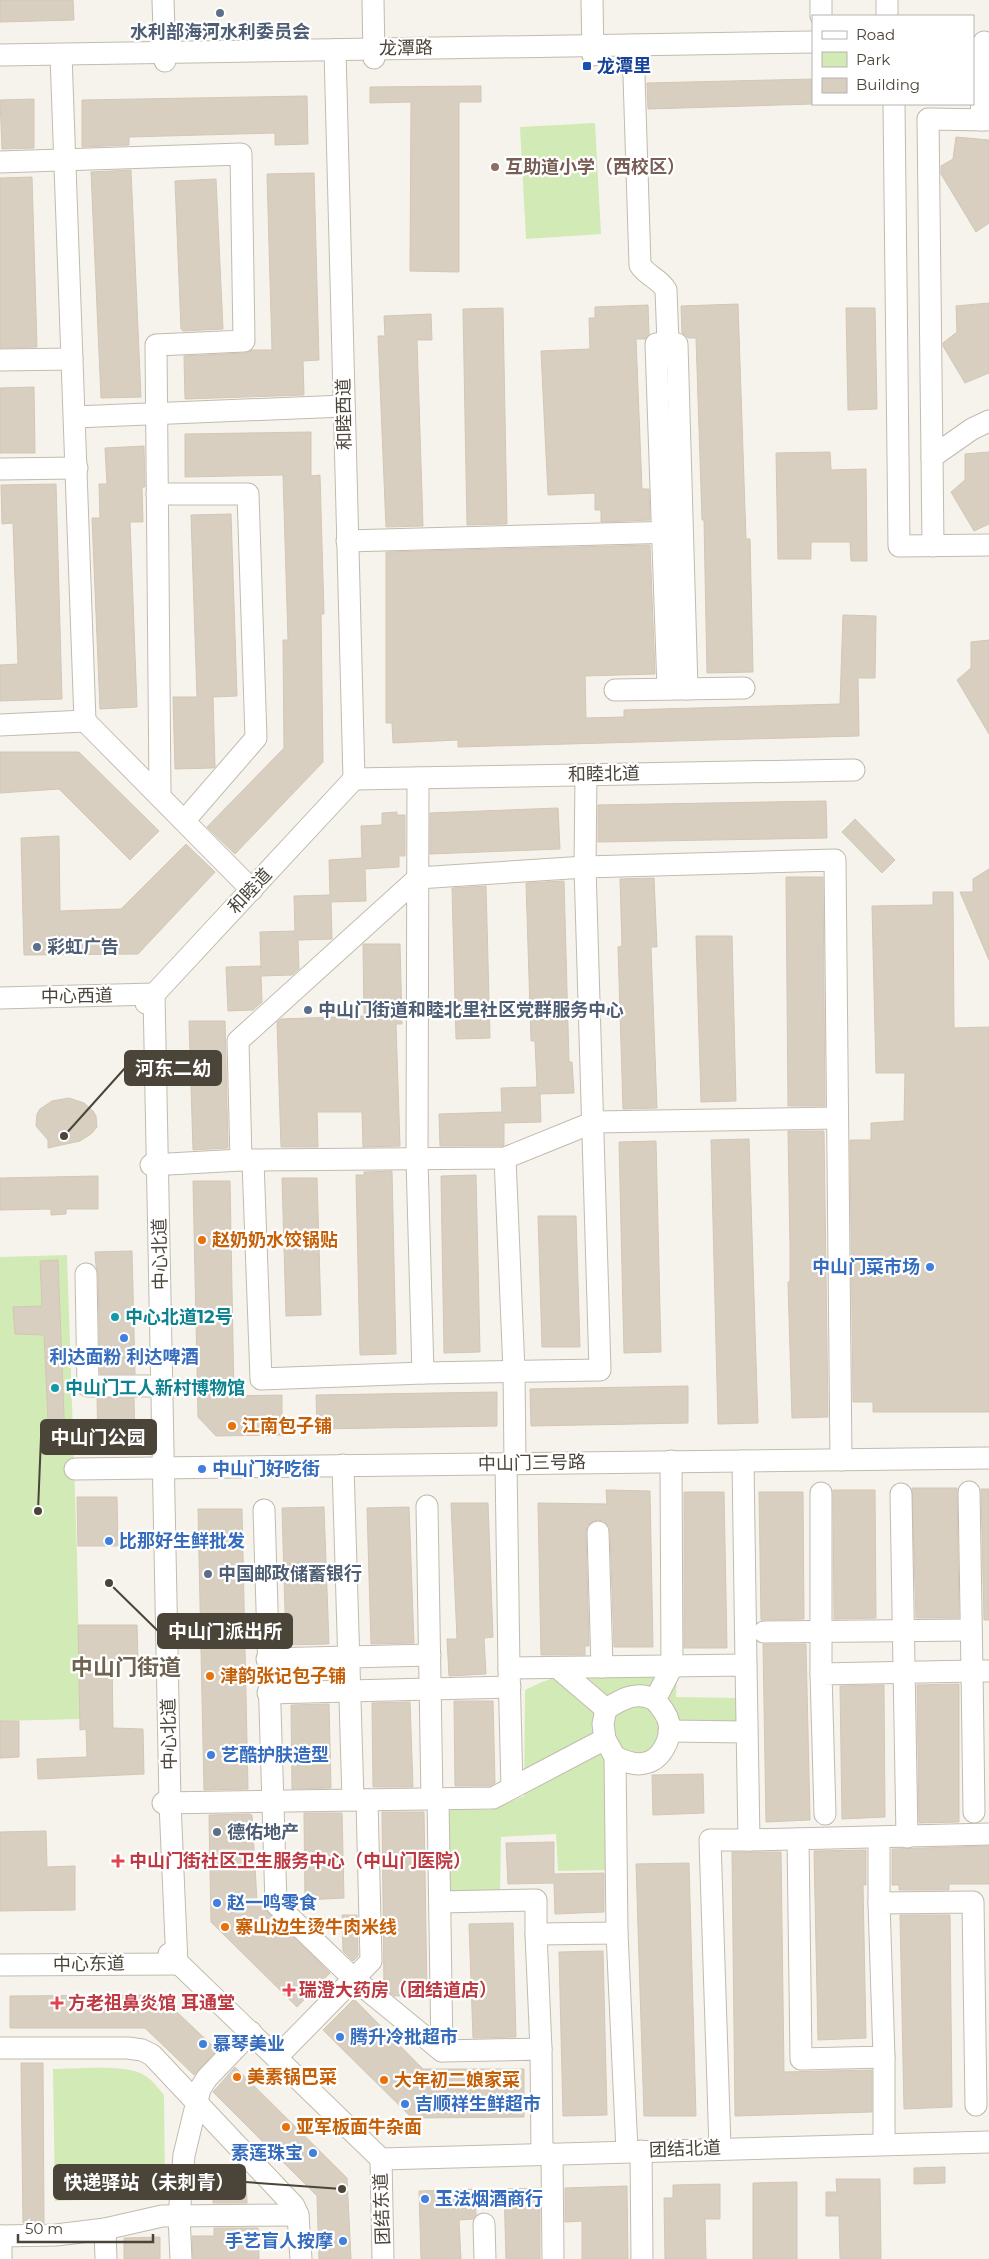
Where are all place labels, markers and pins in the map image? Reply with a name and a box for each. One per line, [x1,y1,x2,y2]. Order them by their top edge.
marker: 水利部海河水利委员会 [214,7,226,19]
place label: 水利部海河水利委员会 [130,21,310,43]
place label: 龙潭里 [597,55,651,77]
marker: 龙潭里 [581,60,593,72]
place label: 互助道小学（西校区） [505,156,685,178]
marker: 互助道小学（西校区） [489,161,501,173]
place label: 彩虹广告 [47,936,119,958]
marker: 彩虹广告 [31,941,43,953]
place label: 中山门街道和睦北里社区党群服务中心 [318,999,624,1021]
marker: 中山门街道和睦北里社区党群服务中心 [302,1004,314,1016]
callout: 河东二幼 [125,1051,221,1085]
place label: 赵奶奶水饺锅贴 [212,1229,338,1251]
marker: 赵奶奶水饺锅贴 [196,1234,208,1246]
place label: 中山门菜市场 [812,1256,920,1278]
marker: 中山门菜市场 [924,1261,936,1273]
place label: 中心北道12号 [125,1306,233,1328]
marker: 中心北道12号 [109,1311,121,1323]
marker: 利达面粉 利达啤酒 [118,1332,130,1344]
place label: 利达面粉 利达啤酒 [49,1346,199,1368]
place label: 中山门工人新村博物馆 [65,1377,245,1399]
marker: 中山门工人新村博物馆 [49,1382,61,1394]
place label: 江南包子铺 [242,1415,332,1437]
callout: 中山门公园 [41,1420,156,1454]
marker: 江南包子铺 [226,1420,238,1432]
place label: 中山门好吃街 [212,1458,320,1480]
marker: 中山门好吃街 [196,1463,208,1475]
place label: 比那好生鲜批发 [119,1530,245,1552]
marker: 比那好生鲜批发 [103,1535,115,1547]
place label: 中国邮政储蓄银行 [218,1563,362,1585]
marker: 中国邮政储蓄银行 [202,1568,214,1580]
callout: 中山门派出所 [158,1614,292,1648]
place label: 津韵张记包子铺 [220,1665,346,1687]
marker: 津韵张记包子铺 [204,1670,216,1682]
place label: 艺酷护肤造型 [221,1744,329,1766]
marker: 艺酷护肤造型 [205,1749,217,1761]
place label: 德佑地产 [227,1821,299,1843]
marker: 德佑地产 [211,1826,223,1838]
place label: 中山门街社区卫生服务中心（中山门医院） [129,1850,471,1872]
marker: 中山门街社区卫生服务中心（中山门医院） [111,1854,125,1868]
place label: 赵一鸣零食 [227,1892,317,1914]
marker: 赵一鸣零食 [211,1897,223,1909]
place label: 寨山边生烫牛肉米线 [235,1916,397,1938]
marker: 寨山边生烫牛肉米线 [219,1921,231,1933]
place label: 瑞澄大药房（团结道店） [299,1979,497,2001]
marker: 瑞澄大药房（团结道店） [283,1984,295,1996]
place label: 方老祖鼻炎馆 耳通堂 [68,1992,235,2014]
marker: 方老祖鼻炎馆 耳通堂 [50,1996,64,2010]
place label: 腾升冷批超市 [350,2026,458,2048]
marker: 腾升冷批超市 [334,2031,346,2043]
place label: 慕琴美业 [213,2033,285,2055]
marker: 慕琴美业 [197,2038,209,2050]
place label: 美素锅巴菜 [247,2066,337,2088]
place label: 大年初二娘家菜 [394,2069,520,2091]
marker: 美素锅巴菜 [231,2071,243,2083]
marker: 大年初二娘家菜 [378,2074,390,2086]
place label: 吉顺祥生鲜超市 [415,2093,541,2115]
marker: 吉顺祥生鲜超市 [399,2098,411,2110]
place label: 亚军板面牛杂面 [296,2116,422,2138]
marker: 亚军板面牛杂面 [280,2121,292,2133]
place label: 素莲珠宝 [231,2142,303,2164]
marker: 素莲珠宝 [307,2147,319,2159]
callout: 快递驿站（未刺青） [54,2165,245,2199]
place label: 玉法烟酒商行 [435,2188,543,2210]
marker: 玉法烟酒商行 [419,2193,431,2205]
place label: 手艺盲人按摩 [225,2230,333,2252]
marker: 手艺盲人按摩 [337,2235,349,2247]

